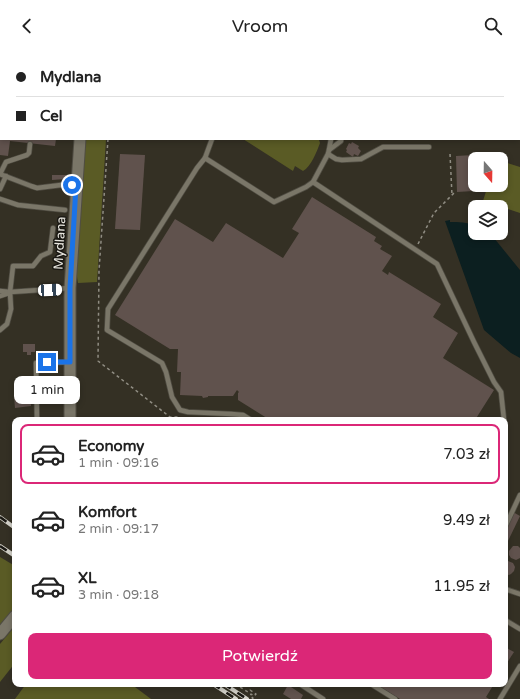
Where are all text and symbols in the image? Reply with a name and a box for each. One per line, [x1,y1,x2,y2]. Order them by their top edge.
icon: back [16,15,38,37]
text: Vroom [232,15,288,37]
icon: search [482,15,504,37]
text: Mydlana [40,68,102,86]
text: Cel [40,107,62,125]
north arrow [468,152,508,192]
map controls [468,152,508,240]
route start [63,176,81,194]
button: layers [468,200,508,240]
street label: Mydlana [51,216,69,270]
car [38,283,62,297]
route end [38,353,56,371]
callout: 1 min [14,376,80,404]
text: 1 min [30,382,64,398]
icon: car [30,436,66,472]
text: Economy [78,437,144,455]
text: 7.03 zł [443,445,490,463]
text: 1 min · 09:16 [78,455,159,471]
icon: car [30,502,66,538]
text: Komfort [78,503,137,521]
text: 9.49 zł [443,511,490,529]
text: 2 min · 09:17 [78,521,159,537]
icon: car [30,568,66,604]
text: XL [78,569,97,587]
text: 11.95 zł [433,577,490,595]
text: 3 min · 09:18 [78,587,159,603]
button: Potwierdź [28,633,492,679]

